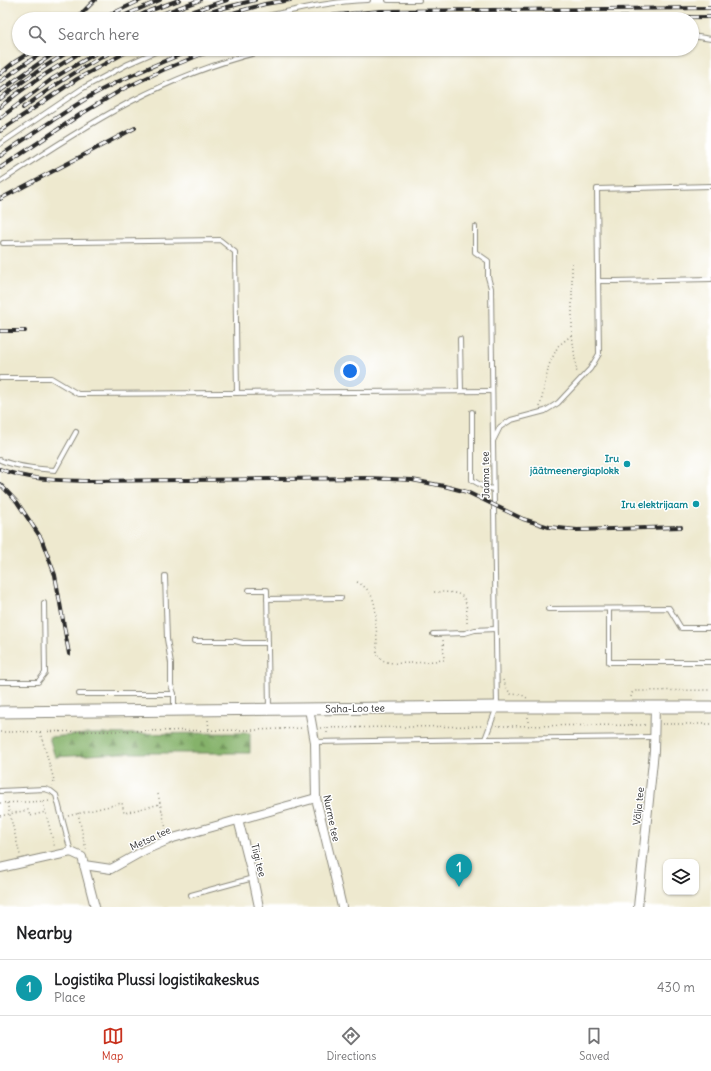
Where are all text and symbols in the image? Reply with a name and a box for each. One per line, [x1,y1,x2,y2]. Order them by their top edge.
search box [12,12,699,56]
icon: search [26,23,48,45]
text: Search here [58,25,139,44]
your location [340,361,360,381]
street label: Jaama tee [479,451,492,499]
place label: Iru jäätmeenergiaplokk [529,452,619,477]
marker: Iru jäätmeenergiaplokk [622,459,632,469]
place label: Iru elektrijaam [621,498,688,511]
marker: Iru elektrijaam [691,499,701,509]
street label: Saha-Loo tee [325,701,385,716]
street label: Välja tee [630,786,647,826]
street label: Nurme tee [320,794,343,843]
street label: Metsa tee [128,823,173,854]
street label: Tiigi tee [248,842,269,878]
pin: 1 [446,854,472,887]
map controls [663,859,699,895]
button: layers [663,859,699,895]
text: Nearby [16,922,72,944]
text: Logistika Plussi logistikakeskus [54,970,259,989]
text: 1 [26,979,32,996]
text: 430 m [657,979,695,996]
text: Place [54,989,85,1006]
tab: Map [102,1025,124,1063]
tab: Directions [327,1025,376,1063]
tab: Saved [579,1025,609,1063]

